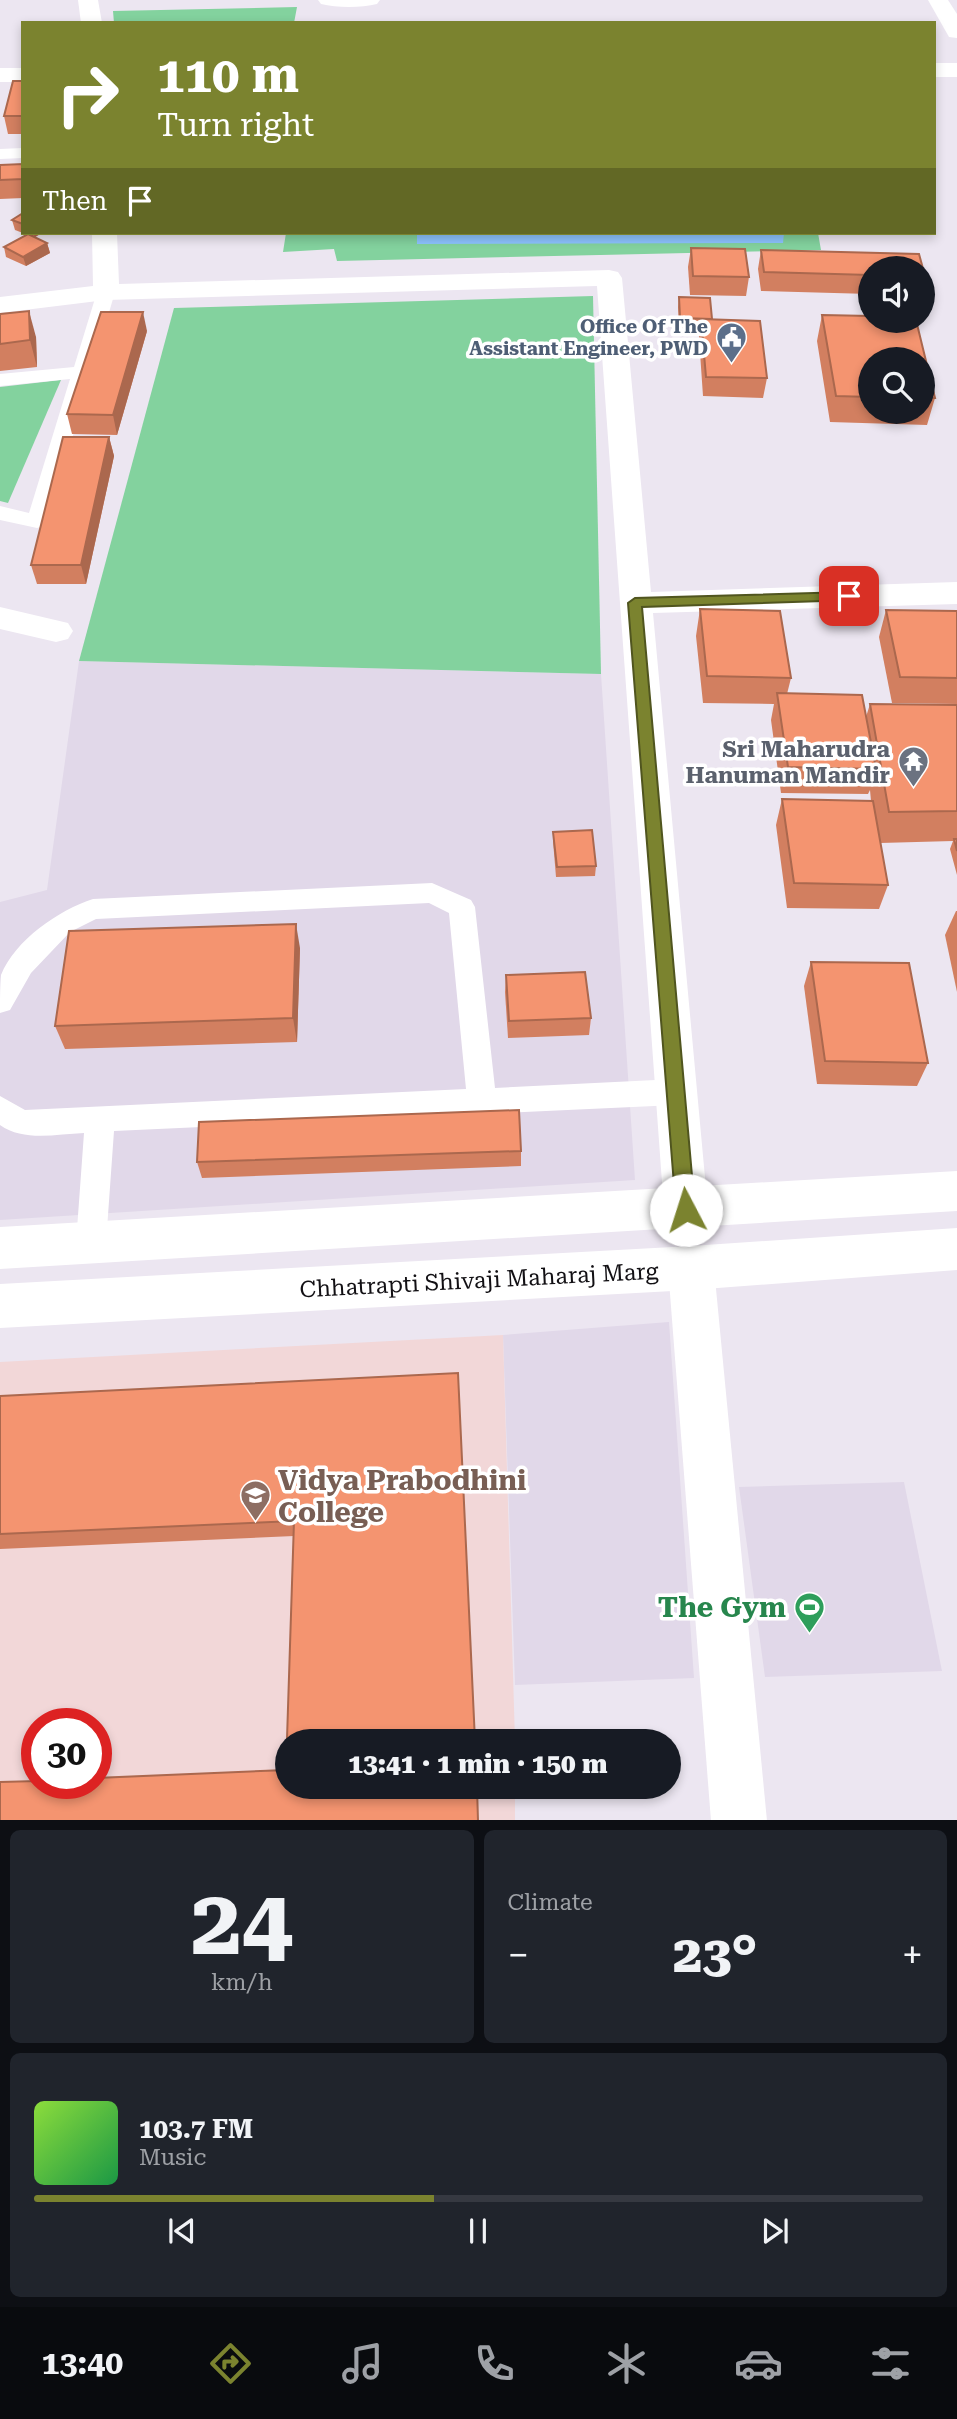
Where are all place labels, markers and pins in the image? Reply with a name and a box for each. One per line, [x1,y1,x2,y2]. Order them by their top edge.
place label: Office Of The Assistant Engineer, PWD [469,315,708,360]
public building icon: Office Of The Assistant Engineer, PWD [714,320,748,364]
pin [819,566,879,626]
place label: Sri Maharudra Hanuman Mandir [685,736,890,789]
temple icon: Sri Maharudra Hanuman Mandir [896,745,930,789]
place label: Vidya Prabodhini College [278,1464,526,1529]
school or university icon: Vidya Prabodhini College [238,1479,272,1523]
sports icon: The Gym [792,1590,826,1634]
place label: The Gym [658,1591,786,1624]

